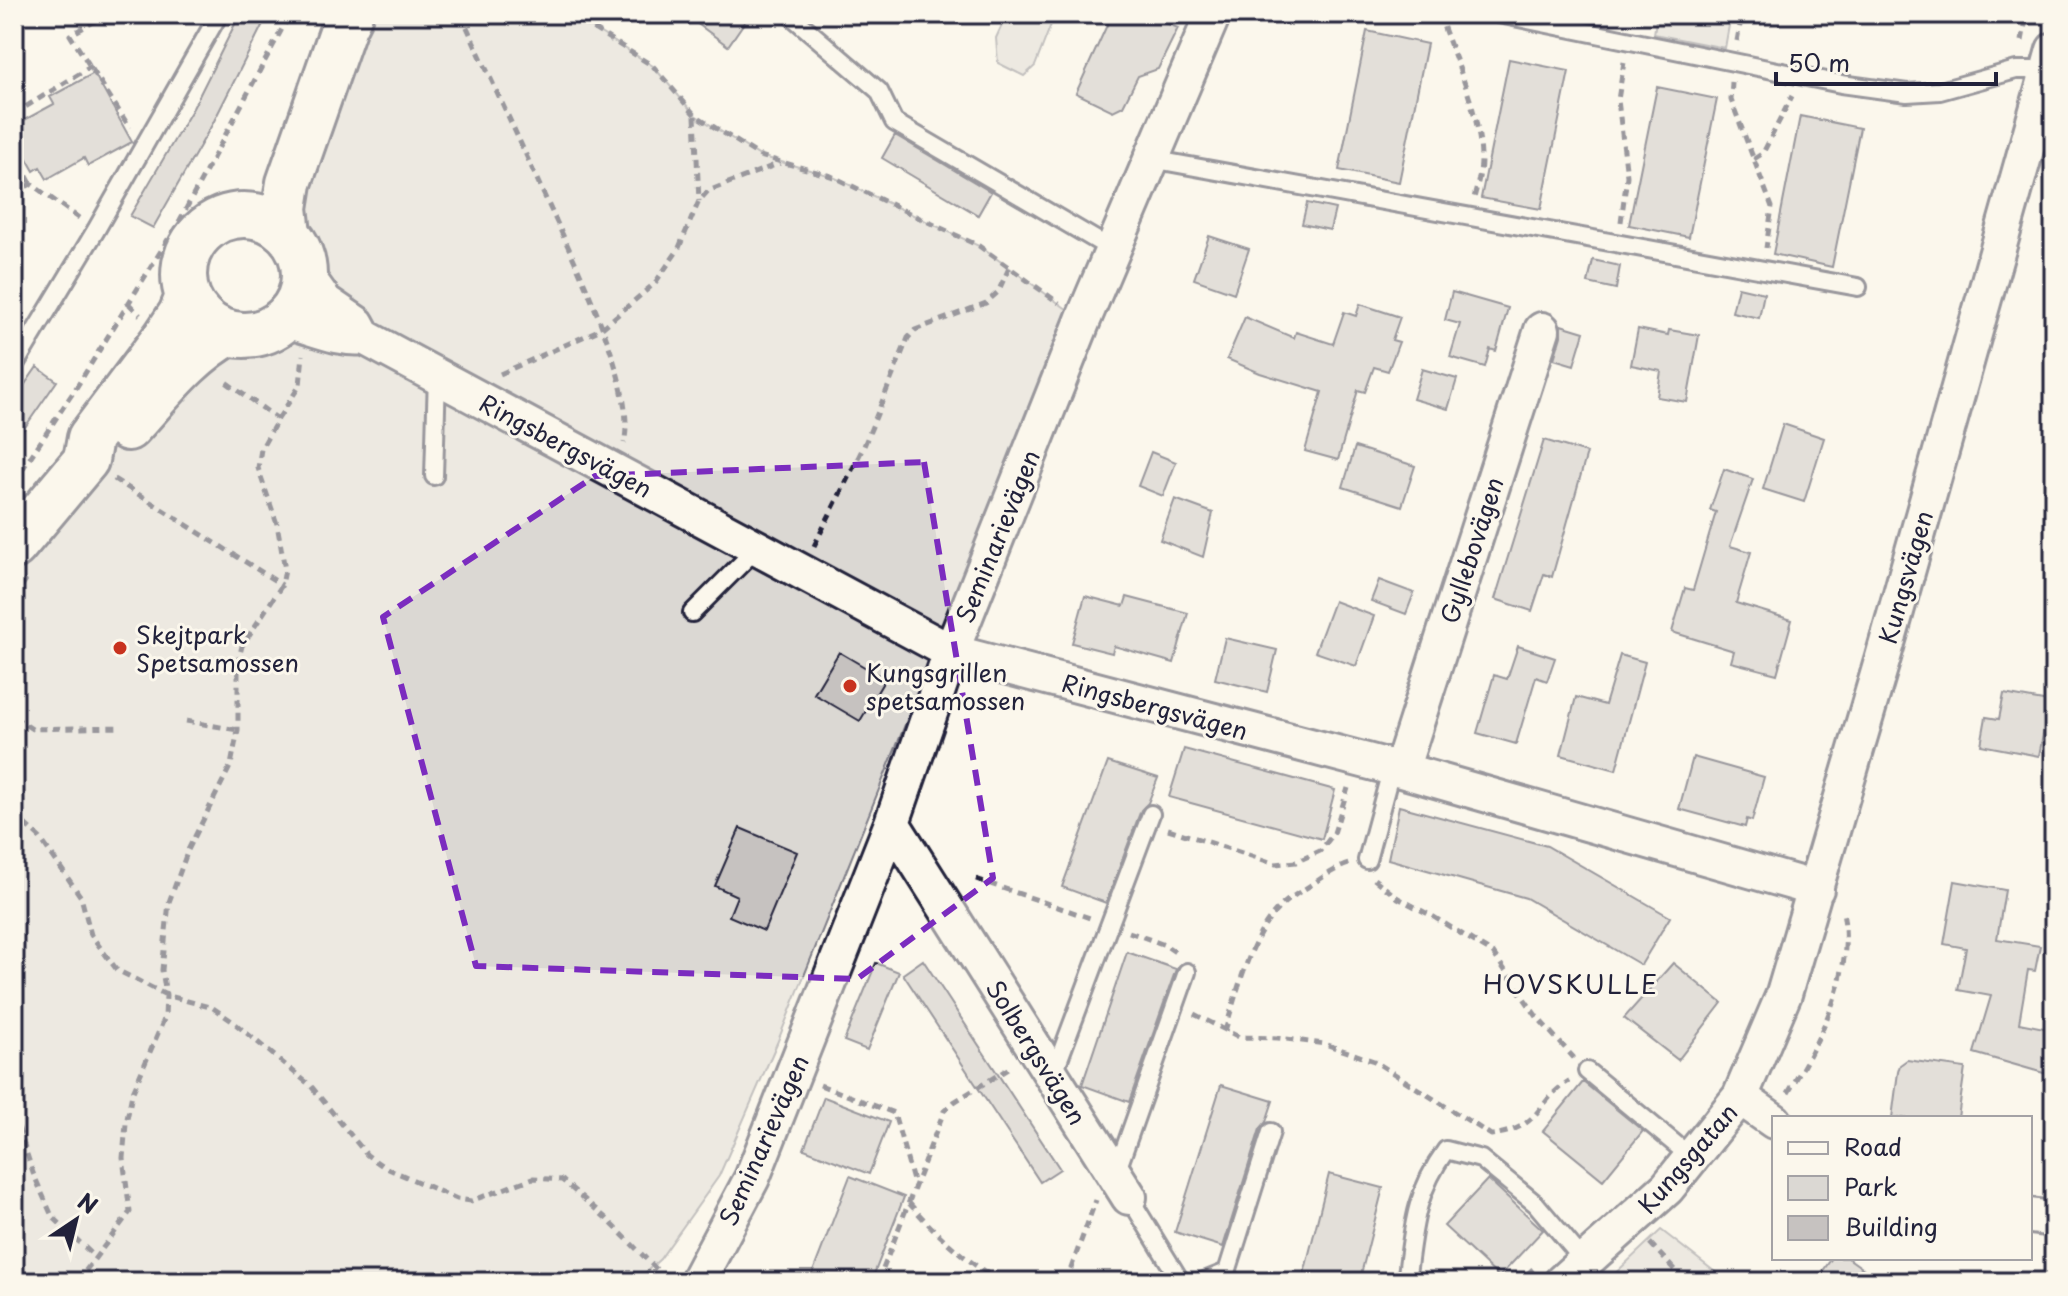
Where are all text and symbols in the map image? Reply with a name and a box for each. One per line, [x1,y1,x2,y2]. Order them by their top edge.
scale bar [1776,36,1996,86]
text: 50 m [1788,44,1850,80]
street label: Ringsbergsvägen [473,384,659,506]
street label: Seminarievägen [946,444,1048,628]
street label: Gyllebovägen [1430,472,1512,628]
street label: Kungsvägen [1869,506,1941,648]
place label: Skejtpark Spetsamossen [136,616,299,680]
marker: Skejtpark Spetsamossen [111,639,129,657]
place label: Kungsgrillen spetsamossen [866,654,1025,718]
street label: Ringsbergsvägen [1058,664,1252,748]
marker: Kungsgrillen spetsamossen [841,677,859,695]
district label: HOVSKULLE [1483,964,1659,1003]
street label: Solbergsvägen [978,972,1096,1132]
street label: Seminarievägen [709,1049,817,1231]
street label: Kungsgatan [1629,1095,1745,1221]
legend [1772,1116,2032,1260]
text: Road [1844,1128,1902,1164]
text: Park [1844,1168,1898,1204]
north arrow [36,1180,116,1260]
text: N [72,1184,105,1221]
text: Building [1844,1208,1938,1244]

